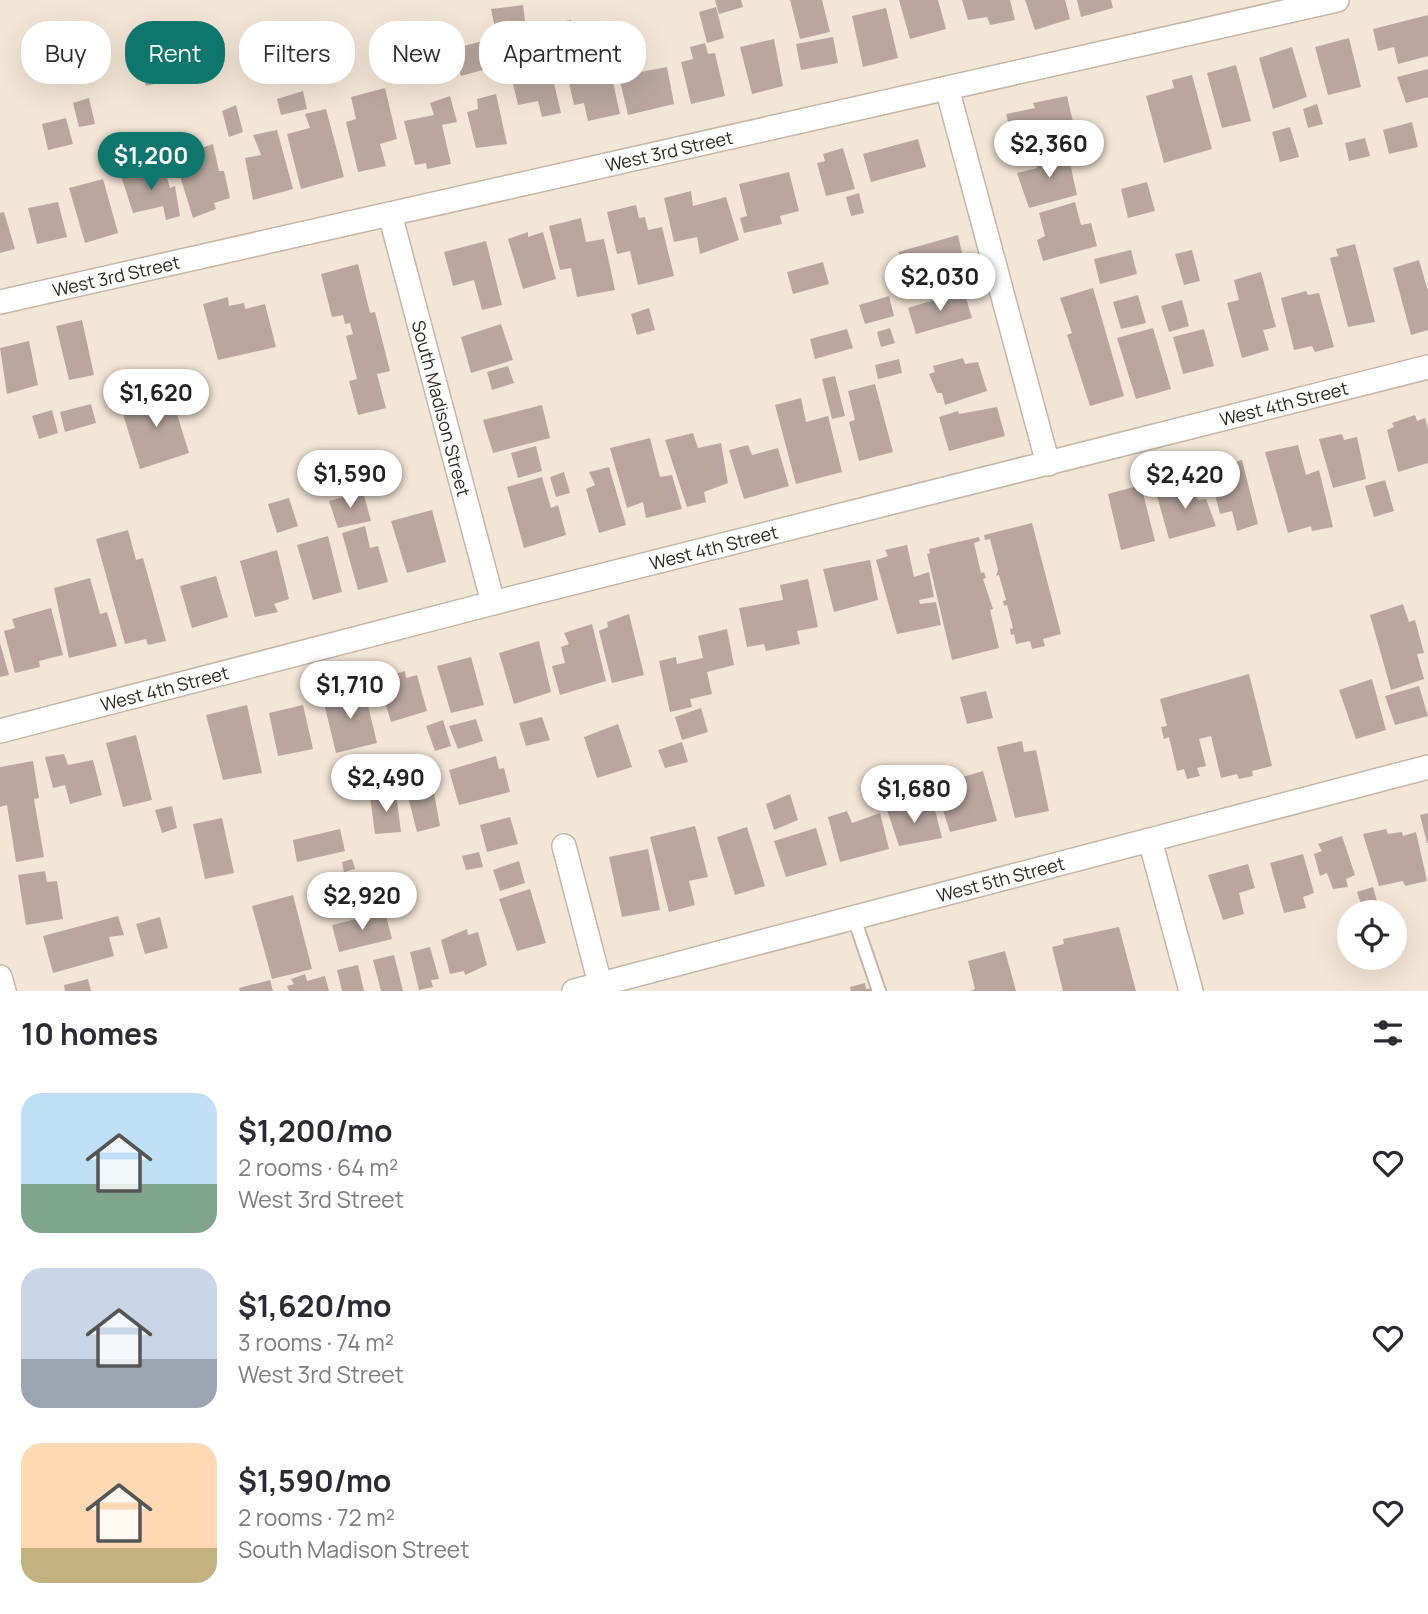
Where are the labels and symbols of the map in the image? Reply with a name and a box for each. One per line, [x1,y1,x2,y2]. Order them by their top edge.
pin: $2,360 [992,120,1106,180]
street label: West 3rd Street [603,125,735,177]
pin: $1,200 [94,132,208,192]
street label: West 3rd Street [50,250,182,302]
pin: $2,030 [883,254,997,313]
street label: South Madison Street [407,318,476,499]
pin: $1,620 [99,370,213,429]
street label: West 4th Street [1217,376,1351,431]
pin: $1,590 [293,450,407,510]
pin: $2,420 [1128,452,1242,511]
street label: West 4th Street [647,520,780,575]
street label: West 4th Street [98,660,231,716]
pin: $1,710 [293,662,407,721]
pin: $2,490 [329,754,443,814]
pin: $1,680 [857,766,971,825]
street label: West 5th Street [934,851,1067,907]
pin: $2,920 [305,872,419,932]

